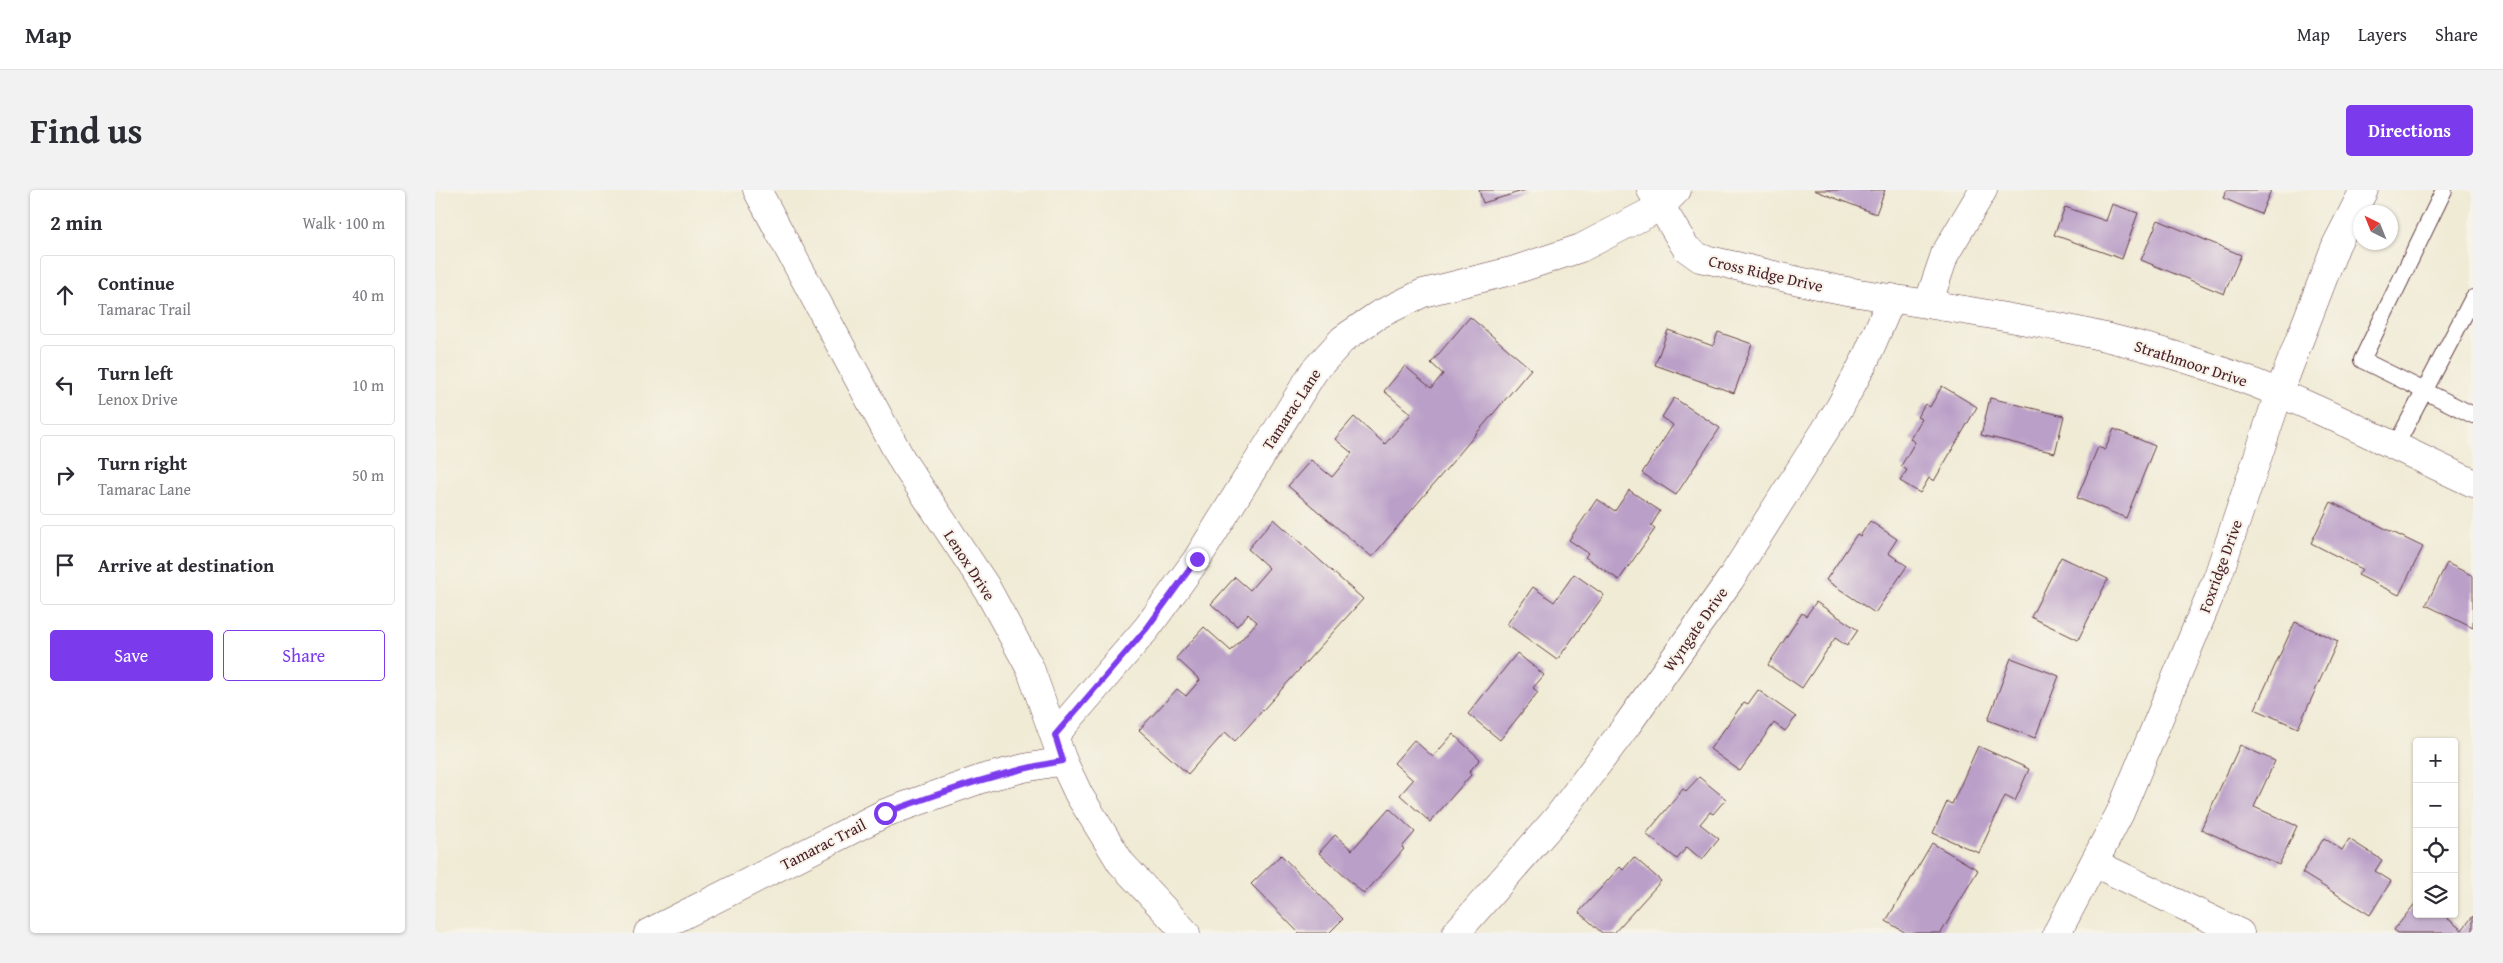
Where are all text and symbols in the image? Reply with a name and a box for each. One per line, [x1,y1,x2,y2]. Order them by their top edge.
text: Map [25,17,72,52]
text: Map [2297,21,2330,48]
text: Layers [2358,21,2407,48]
text: Share [2435,21,2478,48]
text: Find us [30,105,143,156]
button: Directions [2346,105,2473,156]
north arrow [2353,205,2398,250]
text: 2 min [50,207,102,238]
text: Walk · 100 m [302,211,385,235]
street label: Cross Ridge Drive [1707,248,1825,298]
text: Continue [98,269,175,297]
icon: ahead [51,281,79,309]
text: 40 m [352,283,384,307]
text: Tamarac Trail [98,297,191,321]
street label: Strathmoor Drive [2131,333,2251,393]
text: Turn left [98,359,173,387]
street label: Tamarac Lane [1256,363,1326,455]
icon: left [51,371,79,399]
text: 10 m [352,373,384,397]
text: Lenox Drive [98,387,178,411]
text: Turn right [98,449,187,477]
icon: right [51,461,79,489]
text: 50 m [352,463,384,487]
text: Tamarac Lane [98,477,191,501]
street label: Foxridge Drive [2192,516,2248,616]
street label: Lenox Drive [938,525,1002,605]
route end [1186,548,1209,571]
icon: arrive [51,551,79,579]
text: Arrive at destination [98,551,274,579]
street label: Wyngate Drive [1657,582,1733,676]
button: Save [50,630,213,681]
button: Share [223,630,385,681]
map controls [2413,738,2458,918]
button: + [2413,738,2458,783]
button: − [2413,783,2458,828]
route start [874,802,897,825]
street label: Tamarac Trail [776,812,870,876]
button: locate [2413,828,2458,873]
button: layers [2413,873,2458,918]

